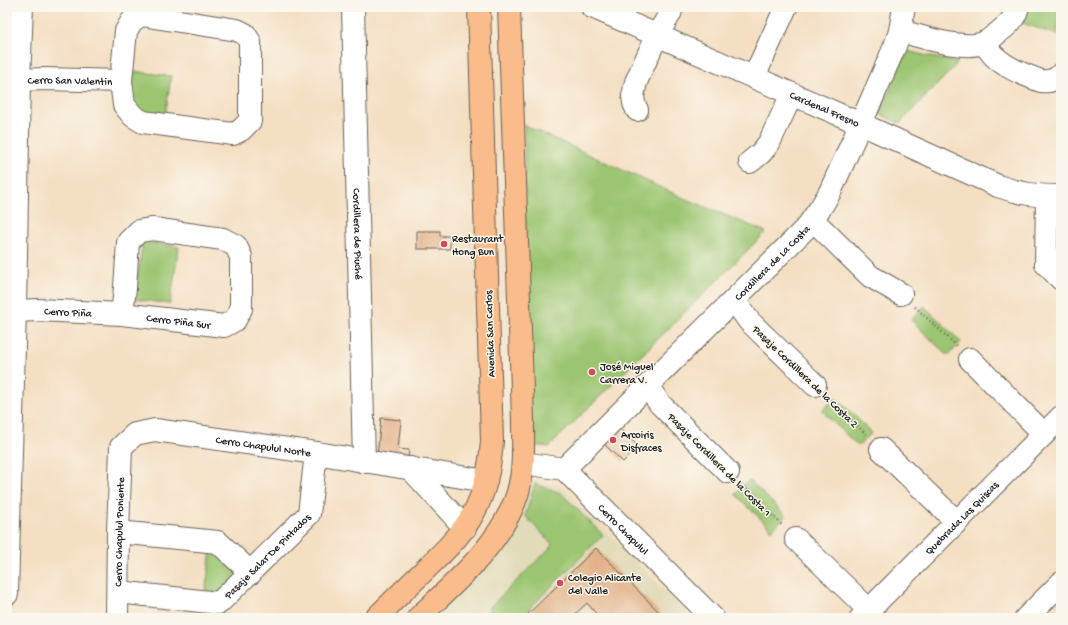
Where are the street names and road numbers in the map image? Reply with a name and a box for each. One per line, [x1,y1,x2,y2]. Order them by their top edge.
street label: Cerro San Valentin [28,75,113,89]
street label: Cardenal Fresno [787,90,861,131]
street label: Cordillera de Piuché [349,188,364,280]
street label: Cordillera de La Costa [733,223,814,304]
street label: Avenida San Carlos [483,289,499,378]
street label: Cerro Piña [44,306,93,321]
street label: Cerro Piña Sur [146,313,212,332]
street label: Pasaje Cordillera de la Costa 2 [749,323,860,431]
street label: Pasaje Cordillera de la Costa 1 [664,411,773,519]
street label: Cerro Chapulul Norte [215,435,312,460]
street label: Cerro Chapulul Poniente [113,477,128,587]
street label: Quebrada Las Quiscas [923,479,1002,558]
street label: Cerro Chapulul [595,502,651,558]
street label: Pasaje Salar De Pintados [222,511,315,603]

